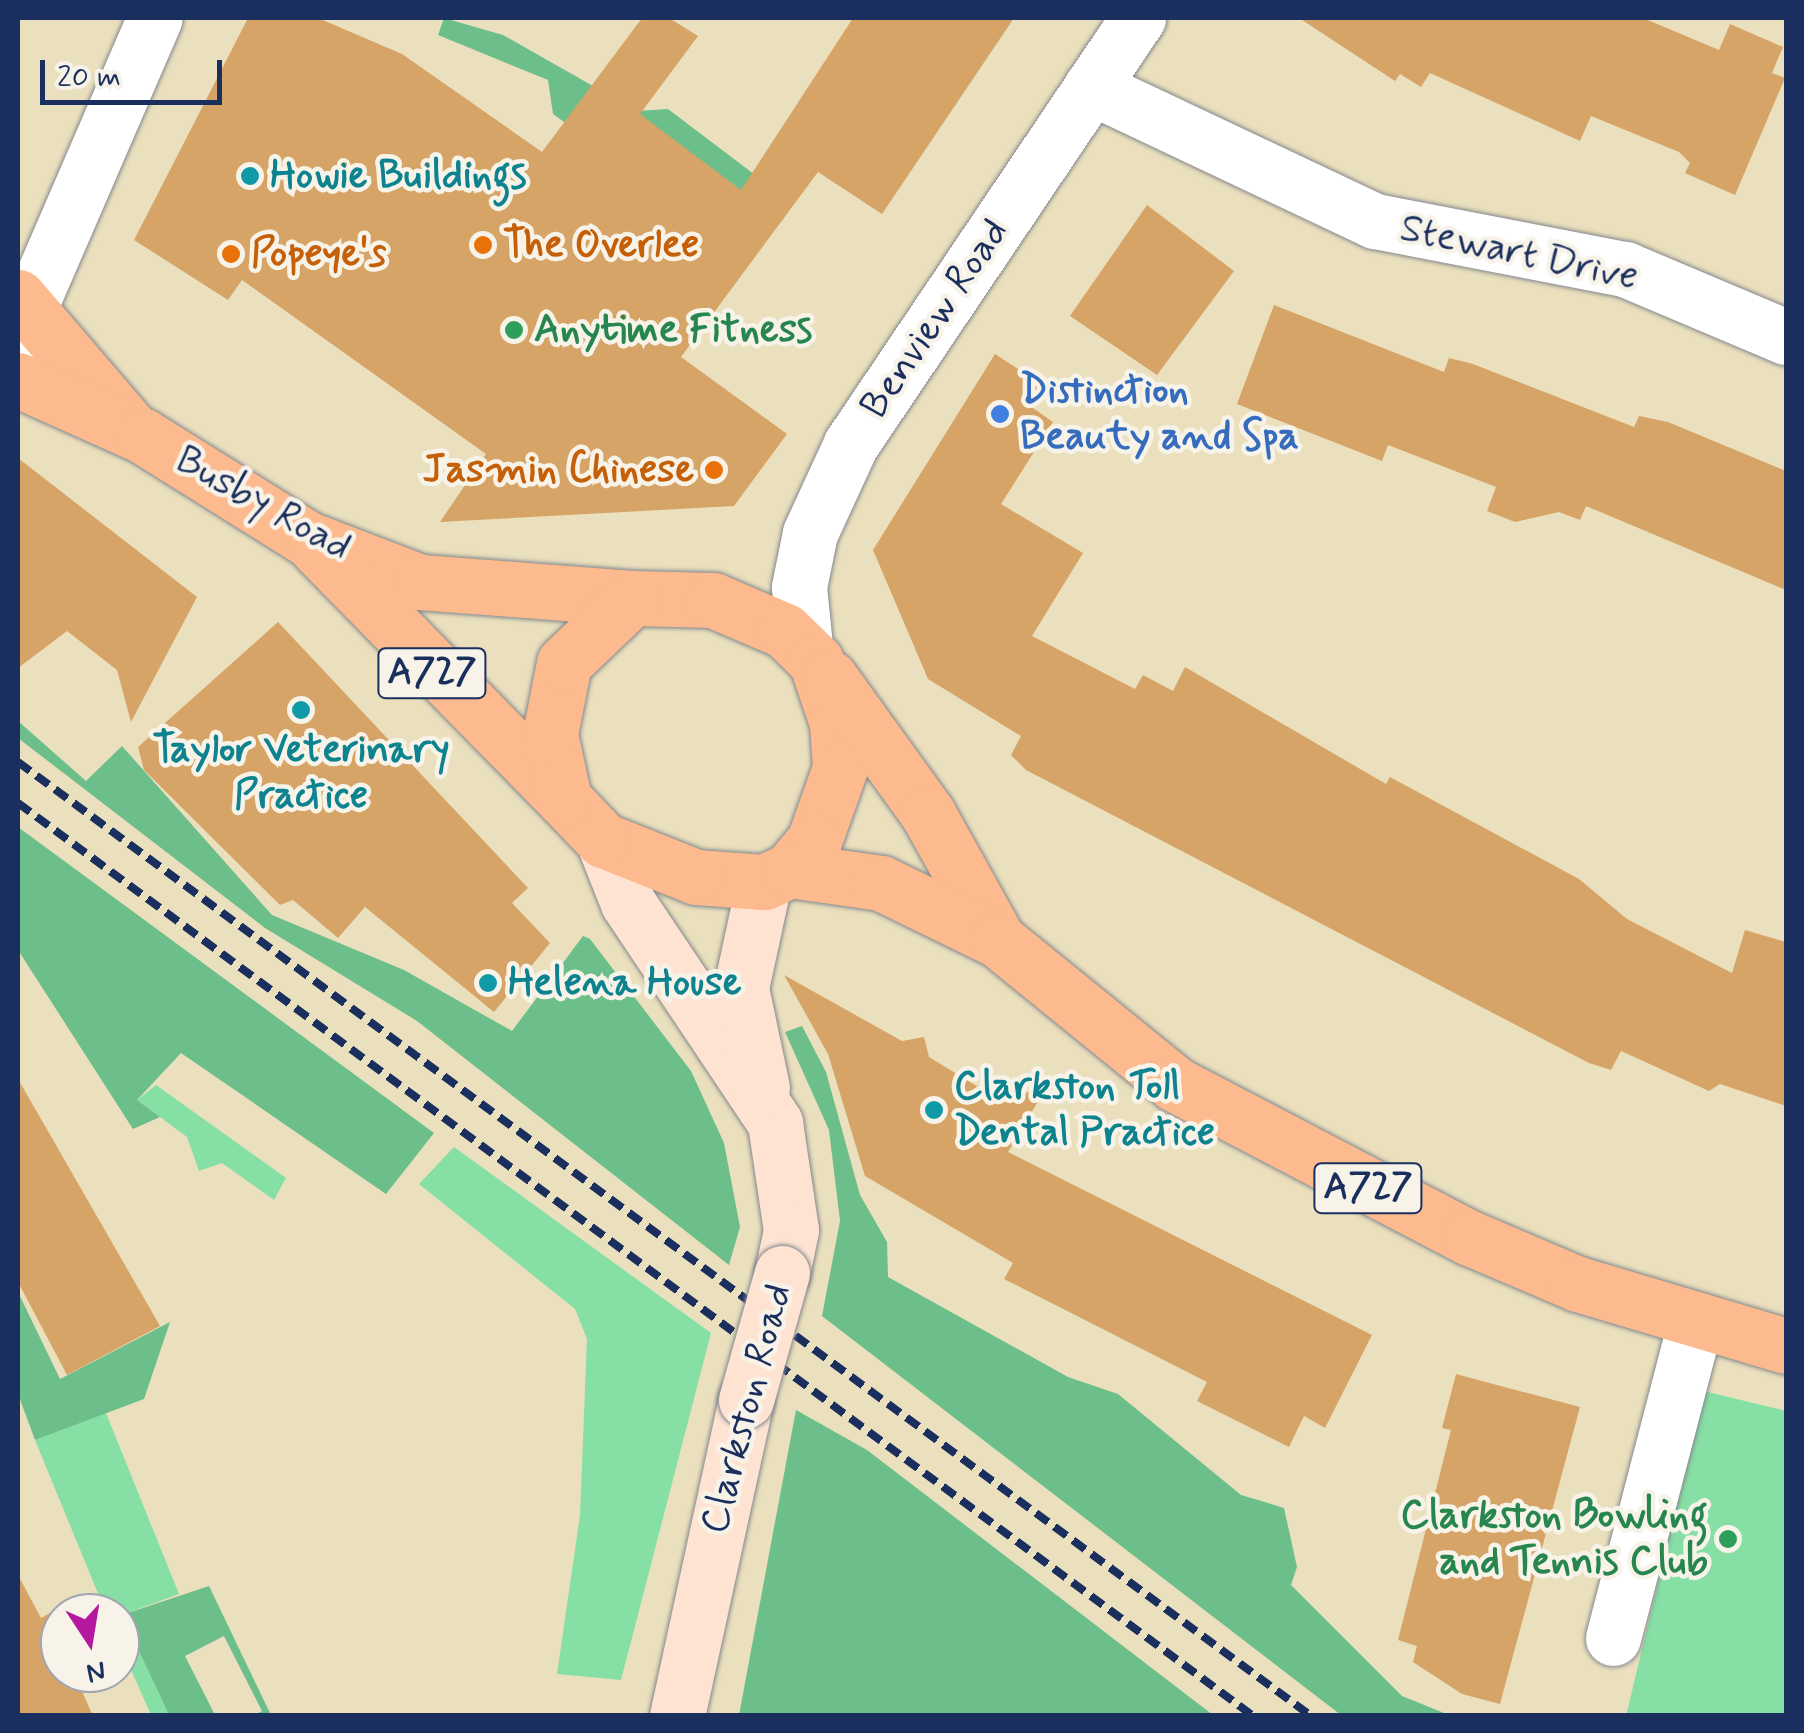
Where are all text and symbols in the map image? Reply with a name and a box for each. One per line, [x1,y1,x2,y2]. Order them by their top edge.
scale bar [45,40,228,102]
text: 20 m [57,58,121,97]
place label: Howie Buildings [270,152,527,200]
marker: Howie Buildings [239,165,261,187]
street label: Stewart Drive [1397,205,1641,301]
street label: Benview Road [851,210,1019,428]
place label: The Overlee [503,221,700,269]
place label: Popeye's [251,230,386,278]
marker: The Overlee [472,234,494,256]
marker: Popeye's [220,243,242,265]
place label: Anytime Fitness [534,306,819,354]
marker: Anytime Fitness [503,319,525,341]
place label: Distinction Beauty and Spa [1020,367,1293,461]
marker: Distinction Beauty and Spa [989,403,1011,425]
street label: Busby Road [167,436,359,572]
place label: Jasmin Chinese [404,446,694,494]
marker: Jasmin Chinese [703,459,725,481]
road number: A727 [377,640,487,706]
marker: Taylor Veterinary Practice [290,699,312,721]
place label: Taylor Veterinary Practice [156,726,446,820]
place label: Helena House [508,959,742,1007]
marker: Helena House [477,972,499,994]
place label: Clarkston Toll Dental Practice [954,1063,1214,1157]
marker: Clarkston Toll Dental Practice [923,1099,945,1121]
road number: A727 [1313,1155,1423,1221]
street label: Clarkston Road [691,1281,803,1537]
place label: Clarkston Bowling and Tennis Club [1405,1492,1708,1586]
marker: Clarkston Bowling and Tennis Club [1717,1528,1739,1550]
north arrow [40,1593,140,1693]
text: N [83,1651,109,1691]

